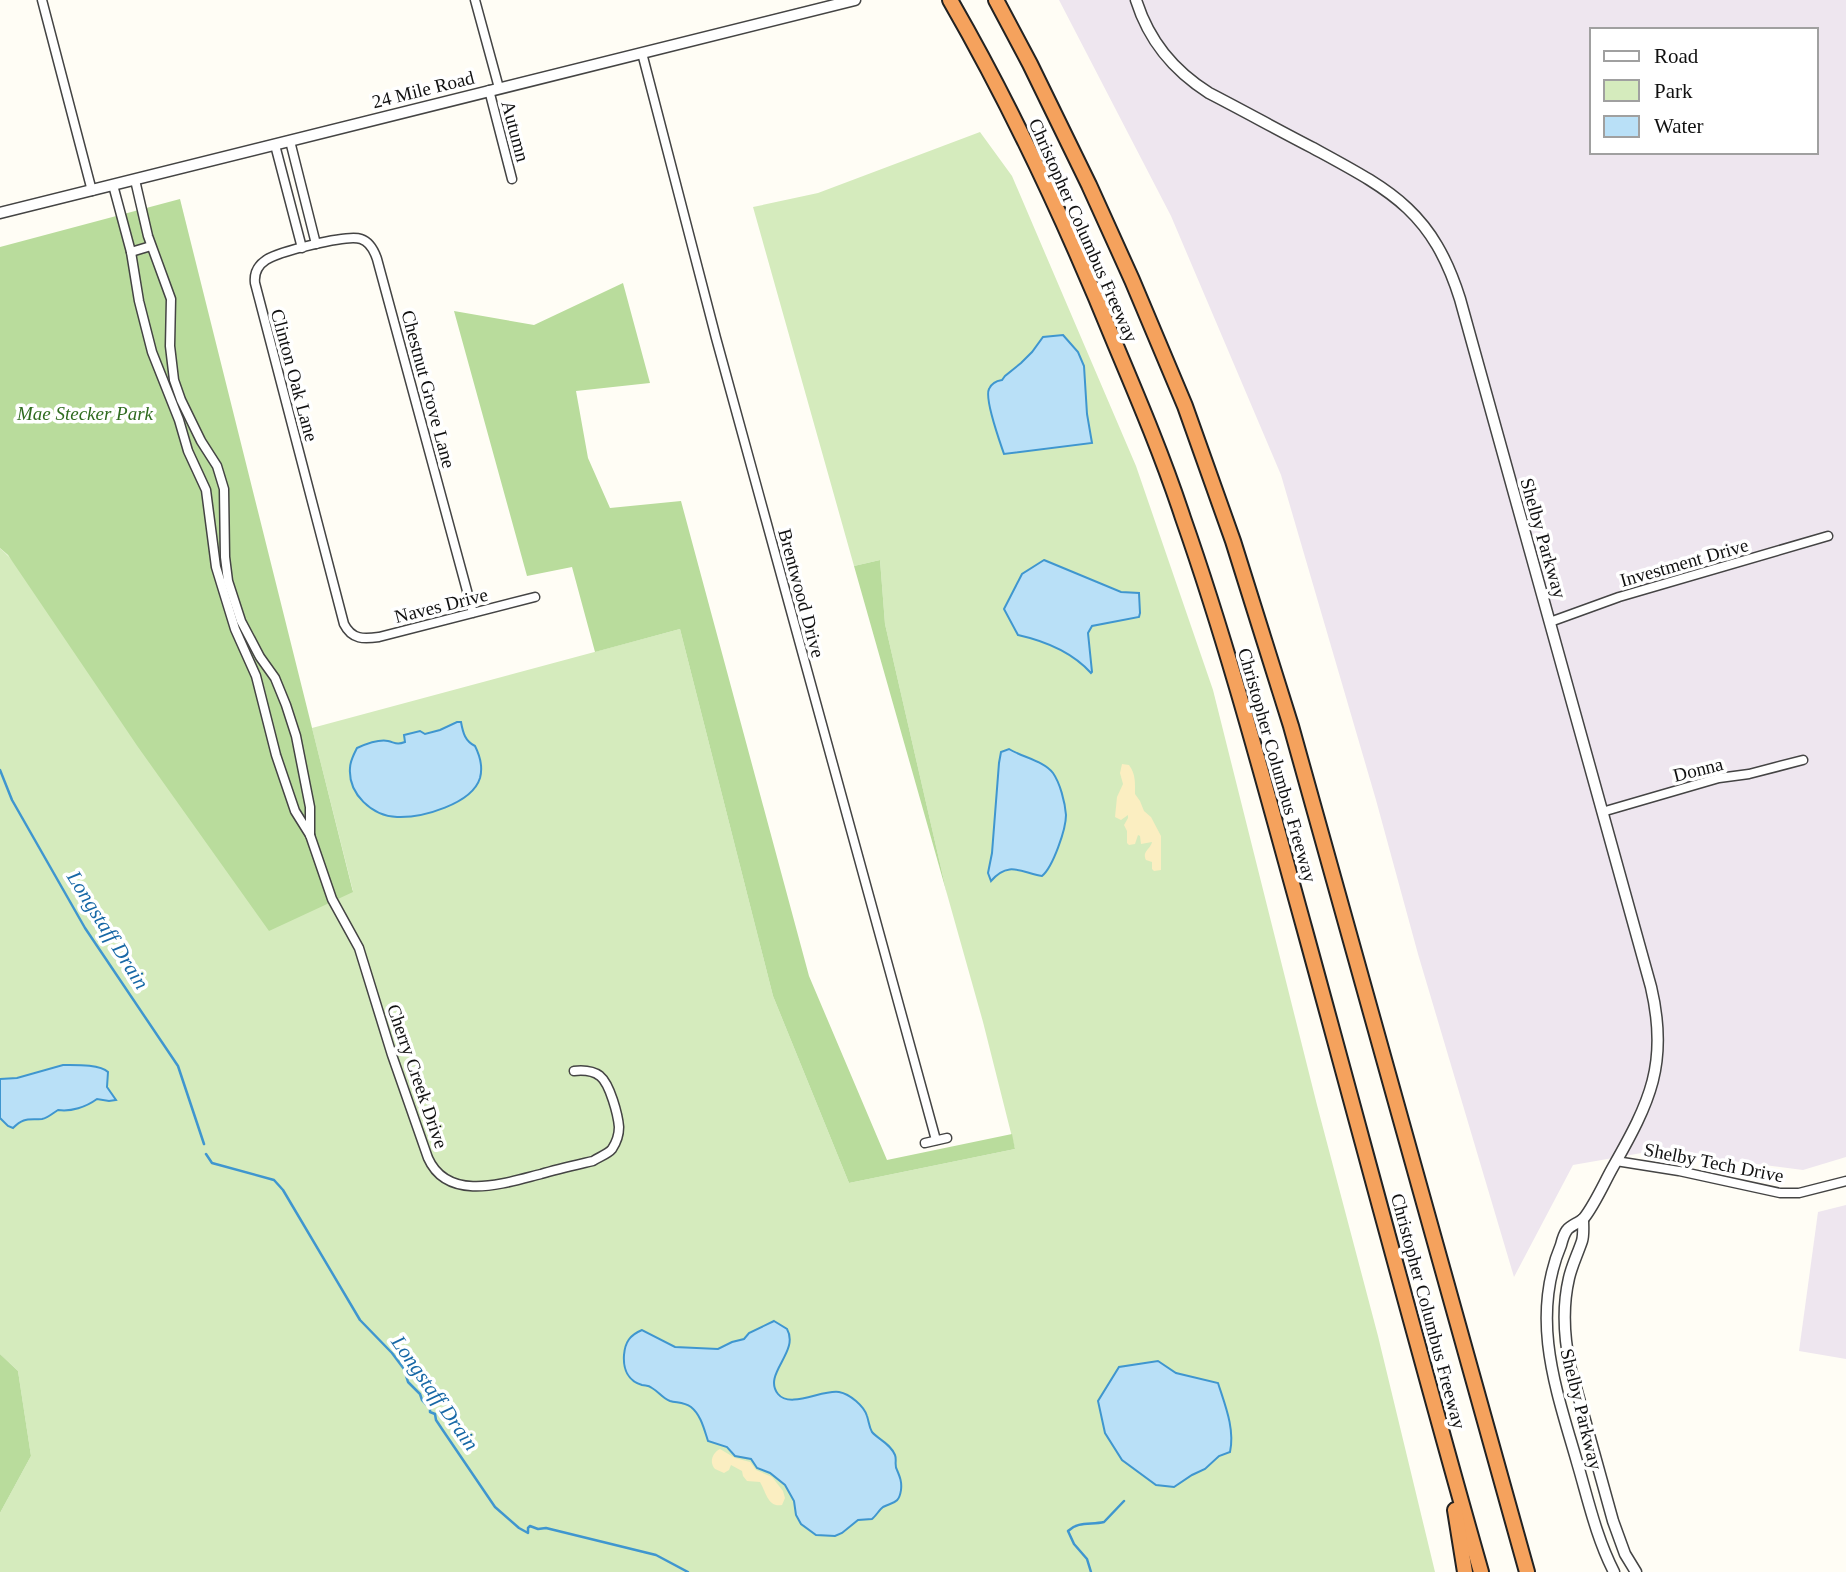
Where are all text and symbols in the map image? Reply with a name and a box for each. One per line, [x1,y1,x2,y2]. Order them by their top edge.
legend [1590,28,1818,154]
text: Road [1654,44,1699,68]
street label: 24 Mile Road [370,67,477,112]
text: Park [1654,79,1693,103]
street label: Autumn [497,98,534,164]
text: Water [1654,114,1704,138]
street label: Christopher Columbus Freeway [1025,115,1143,346]
street label: Clinton Oak Lane [267,307,322,444]
street label: Chestnut Grove Lane [397,308,460,470]
park label: Mae Stecker Park [16,403,154,424]
street label: Shelby Parkway [1516,476,1571,601]
street label: Brentwood Drive [774,526,829,660]
street label: Investment Drive [1618,534,1751,591]
street label: Naves Drive [392,584,490,627]
street label: Christopher Columbus Freeway [1234,646,1321,885]
street label: Donna [1671,753,1726,786]
water label: Longstaff Drain [62,866,154,994]
street label: Cherry Creek Drive [383,1001,452,1151]
street label: Shelby Tech Drive [1642,1139,1786,1186]
street label: Christopher Columbus Freeway [1387,1191,1470,1432]
water label: Longstaff Drain [386,1330,483,1455]
street label: Shelby Parkway [1556,1346,1607,1472]

